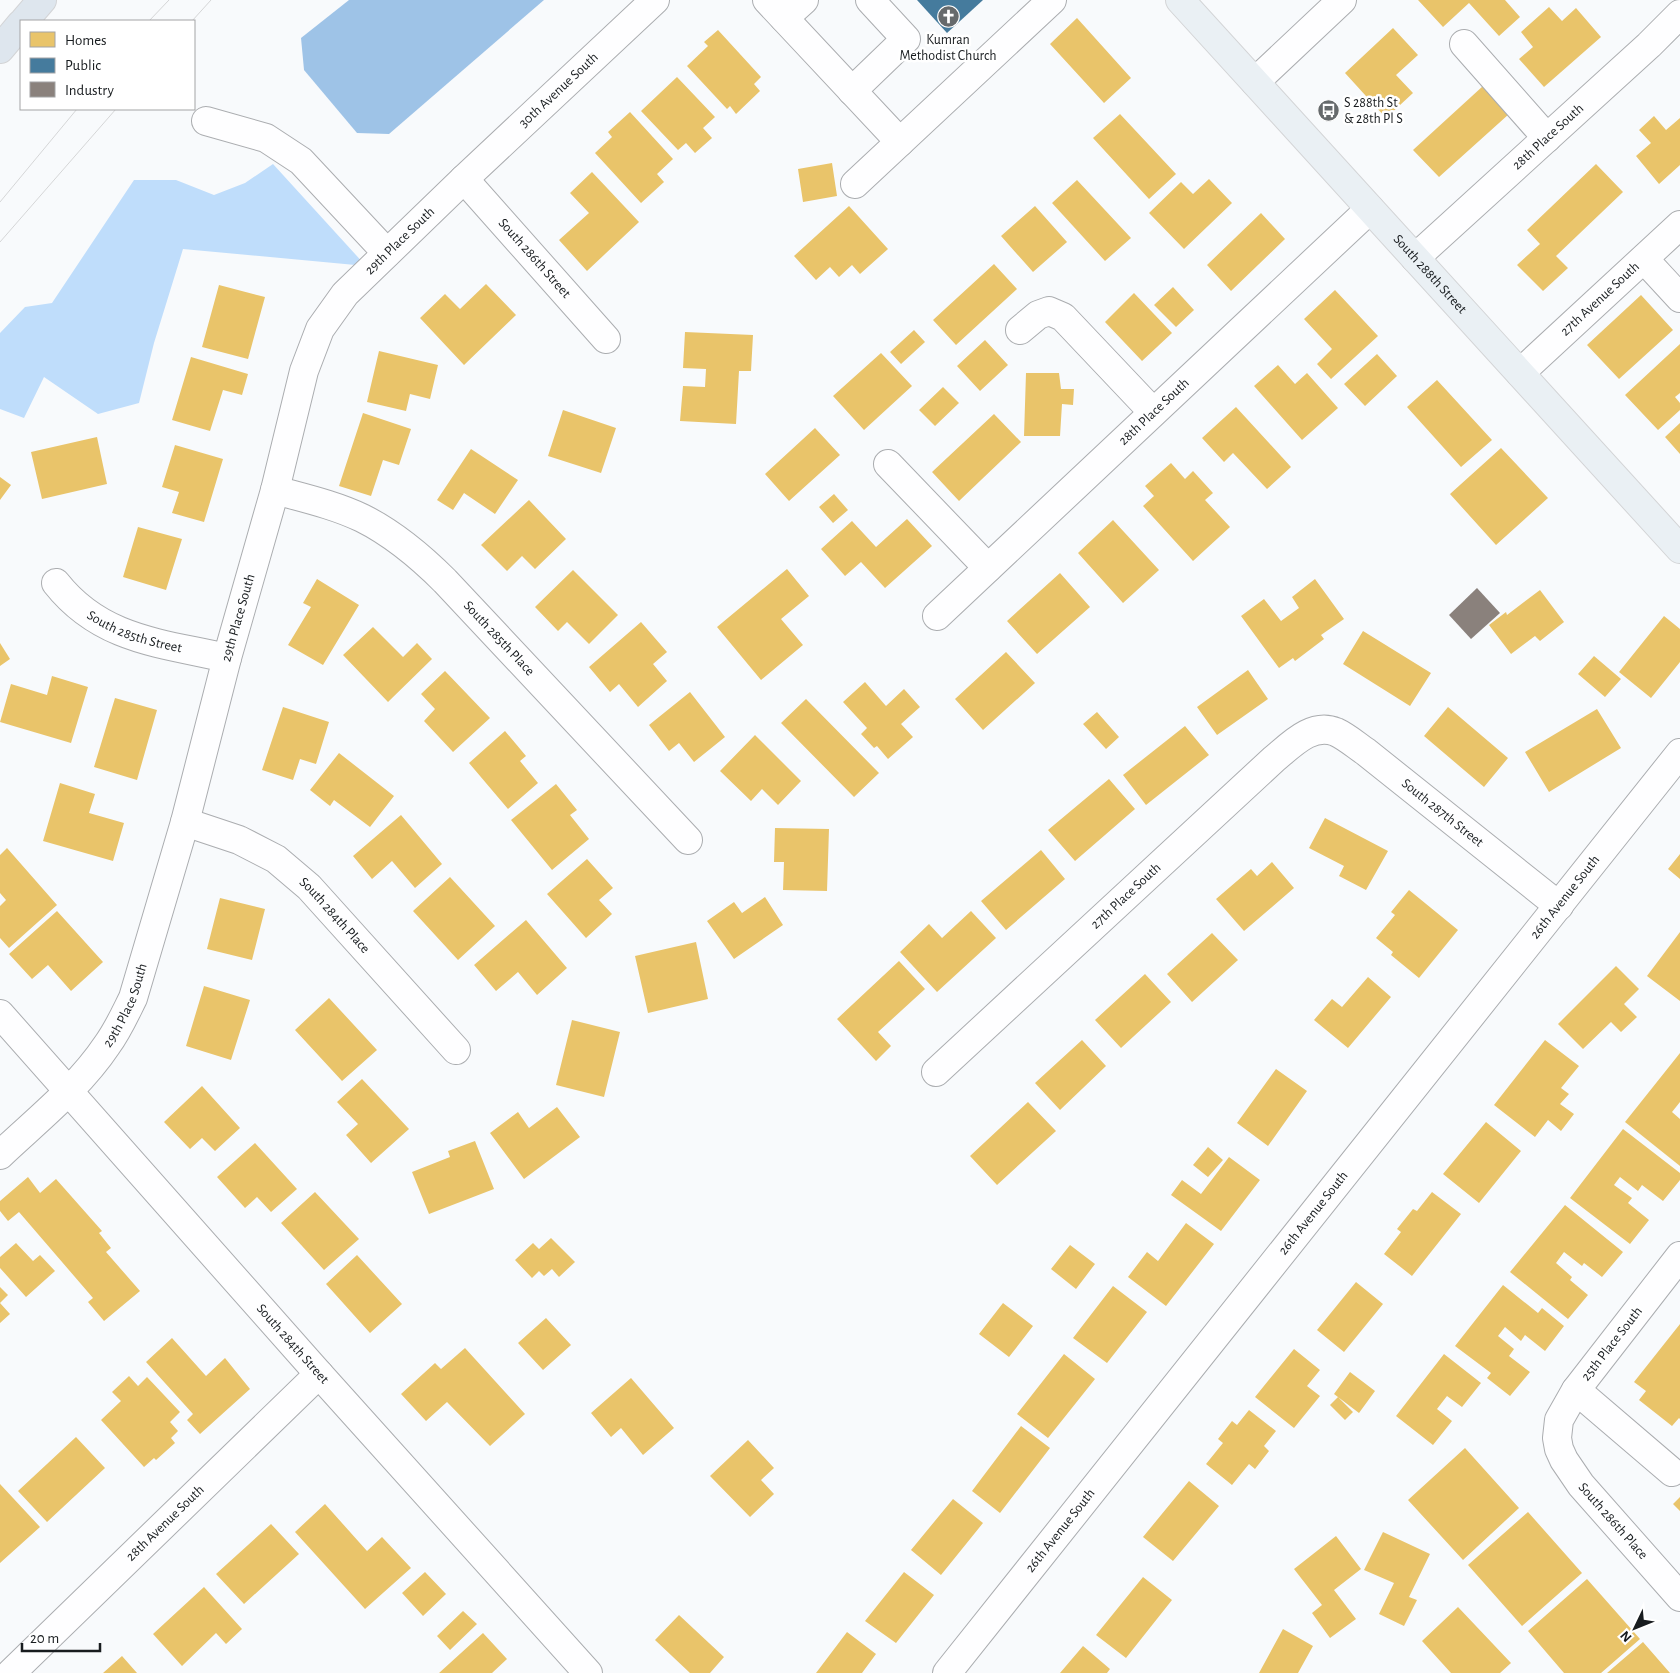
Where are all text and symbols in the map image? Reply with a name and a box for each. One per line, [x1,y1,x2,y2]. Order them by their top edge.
church icon: Kumran Methodist Church [936,5,960,29]
legend [20,20,195,110]
text: Homes [65,33,107,48]
place label: Kumran Methodist Church [899,33,997,63]
street label: 30th Avenue South [517,50,601,130]
text: Public [65,58,101,73]
text: Industry [65,83,114,98]
place label: S 288th St & 28th Pl S [1344,96,1403,126]
bus stop icon: S 288th St & 28th Pl S [1316,99,1340,123]
street label: 28th Place South [1510,101,1586,172]
street label: 29th Place South [363,204,437,277]
street label: South 286th Street [496,216,573,301]
street label: South 288th Street [1391,232,1469,317]
street label: 27th Avenue South [1558,259,1642,339]
street label: 28th Place South [1116,376,1192,448]
street label: 29th Place South [219,573,258,663]
street label: South 285th Place [461,599,537,678]
street label: South 285th Street [84,608,184,656]
street label: South 287th Street [1399,776,1486,850]
street label: 26th Avenue South [1528,853,1603,942]
street label: 27th Place South [1088,860,1164,932]
street label: South 284th Place [297,875,372,956]
street label: 29th Place South [101,962,150,1050]
street label: 26th Avenue South [1276,1169,1351,1257]
street label: South 284th Street [254,1302,332,1387]
street label: 25th Place South [1579,1304,1645,1384]
street label: South 286th Place [1576,1480,1650,1562]
street label: 28th Avenue South [124,1483,207,1564]
street label: 26th Avenue South [1023,1486,1098,1575]
north arrow [1610,1603,1660,1653]
scale bar [22,1620,100,1652]
text: N [1618,1628,1635,1645]
text: 20 m [30,1631,59,1646]

